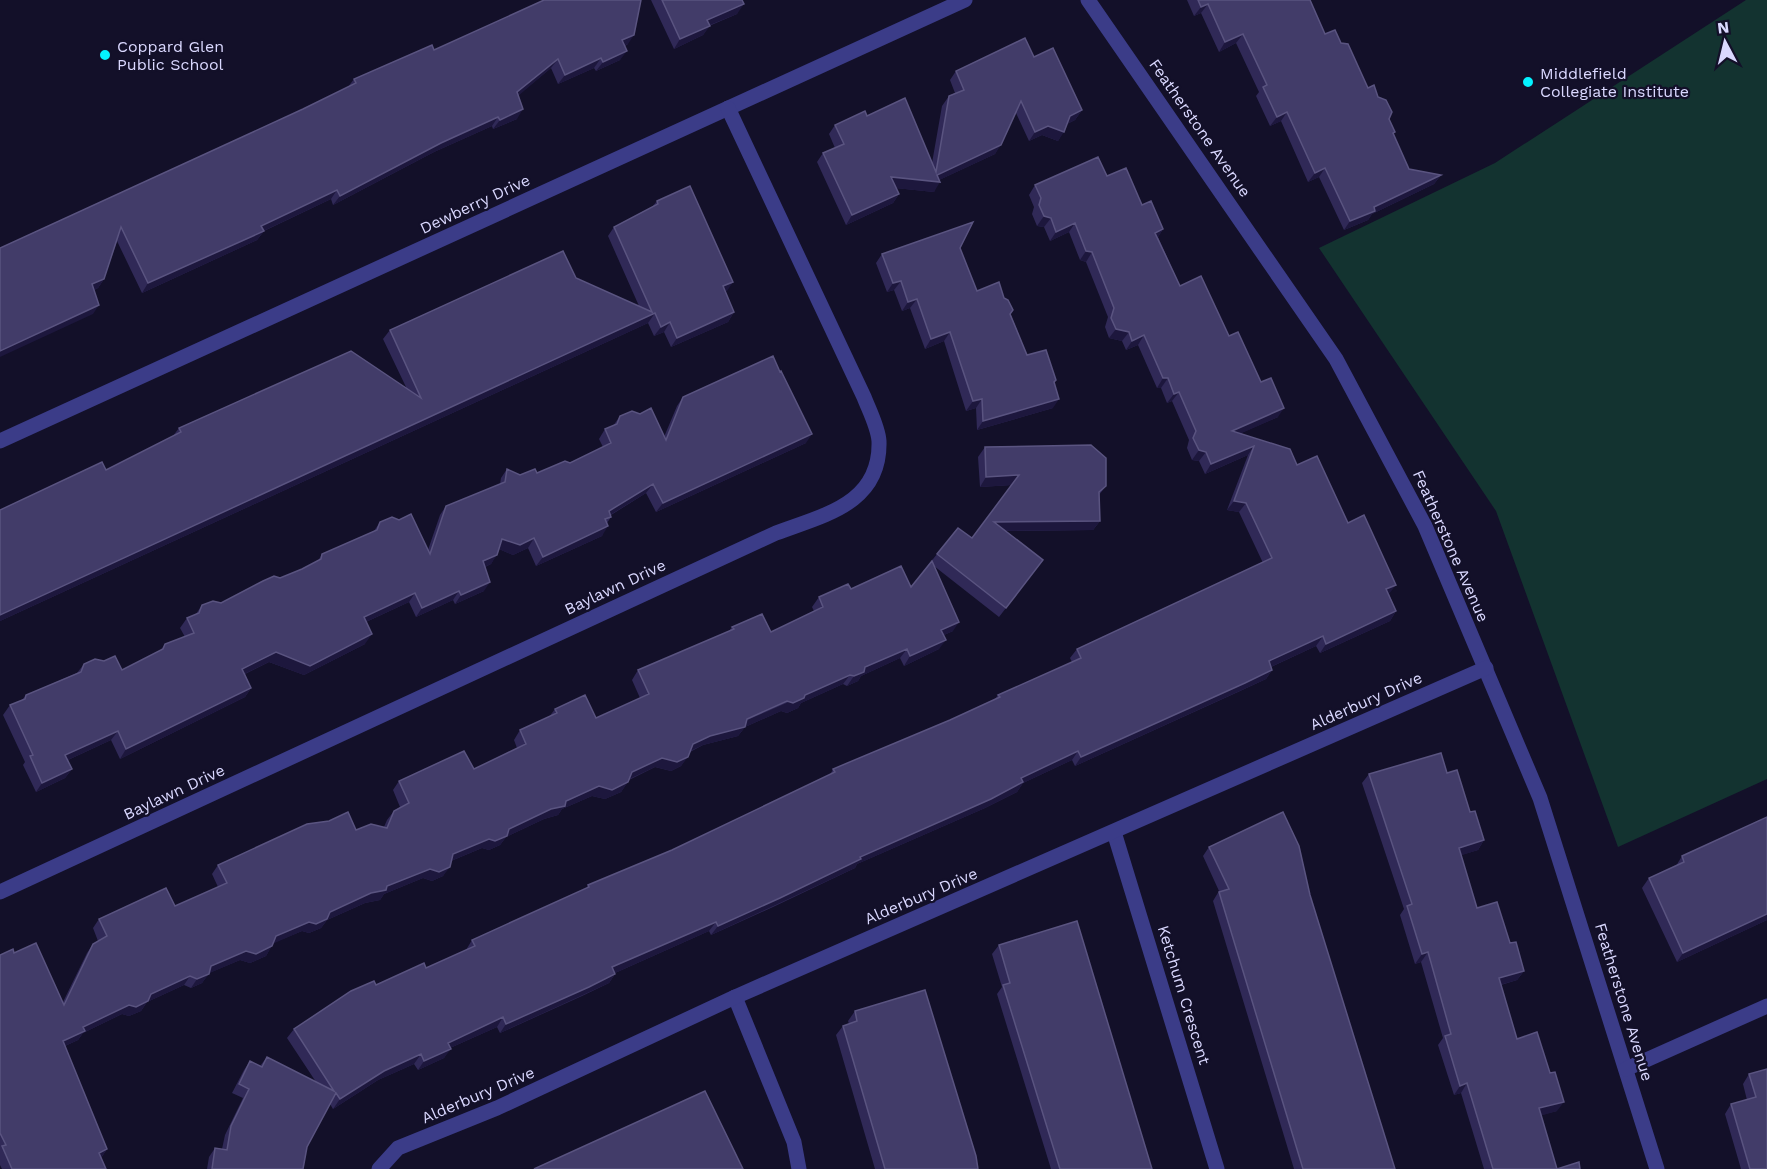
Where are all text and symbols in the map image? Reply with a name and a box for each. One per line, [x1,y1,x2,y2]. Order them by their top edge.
north arrow [1695,12,1755,72]
text: N [1716,17,1730,38]
place label: Coppard Glen Public School [117,37,224,74]
marker: Coppard Glen Public School [98,48,112,62]
street label: Featherstone Avenue [1145,55,1255,201]
place label: Middlefield Collegiate Institute [1540,64,1689,101]
marker: Middlefield Collegiate Institute [1521,75,1535,89]
street label: Dewberry Drive [417,170,533,238]
street label: Featherstone Avenue [1409,467,1493,625]
street label: Baylawn Drive [561,555,669,619]
street label: Alderbury Drive [1307,668,1425,734]
street label: Baylawn Drive [120,760,228,824]
street label: Alderbury Drive [862,864,980,928]
street label: Featherstone Avenue [1591,921,1657,1083]
street label: Ketchum Crescent [1154,923,1214,1067]
street label: Alderbury Drive [419,1063,537,1127]

